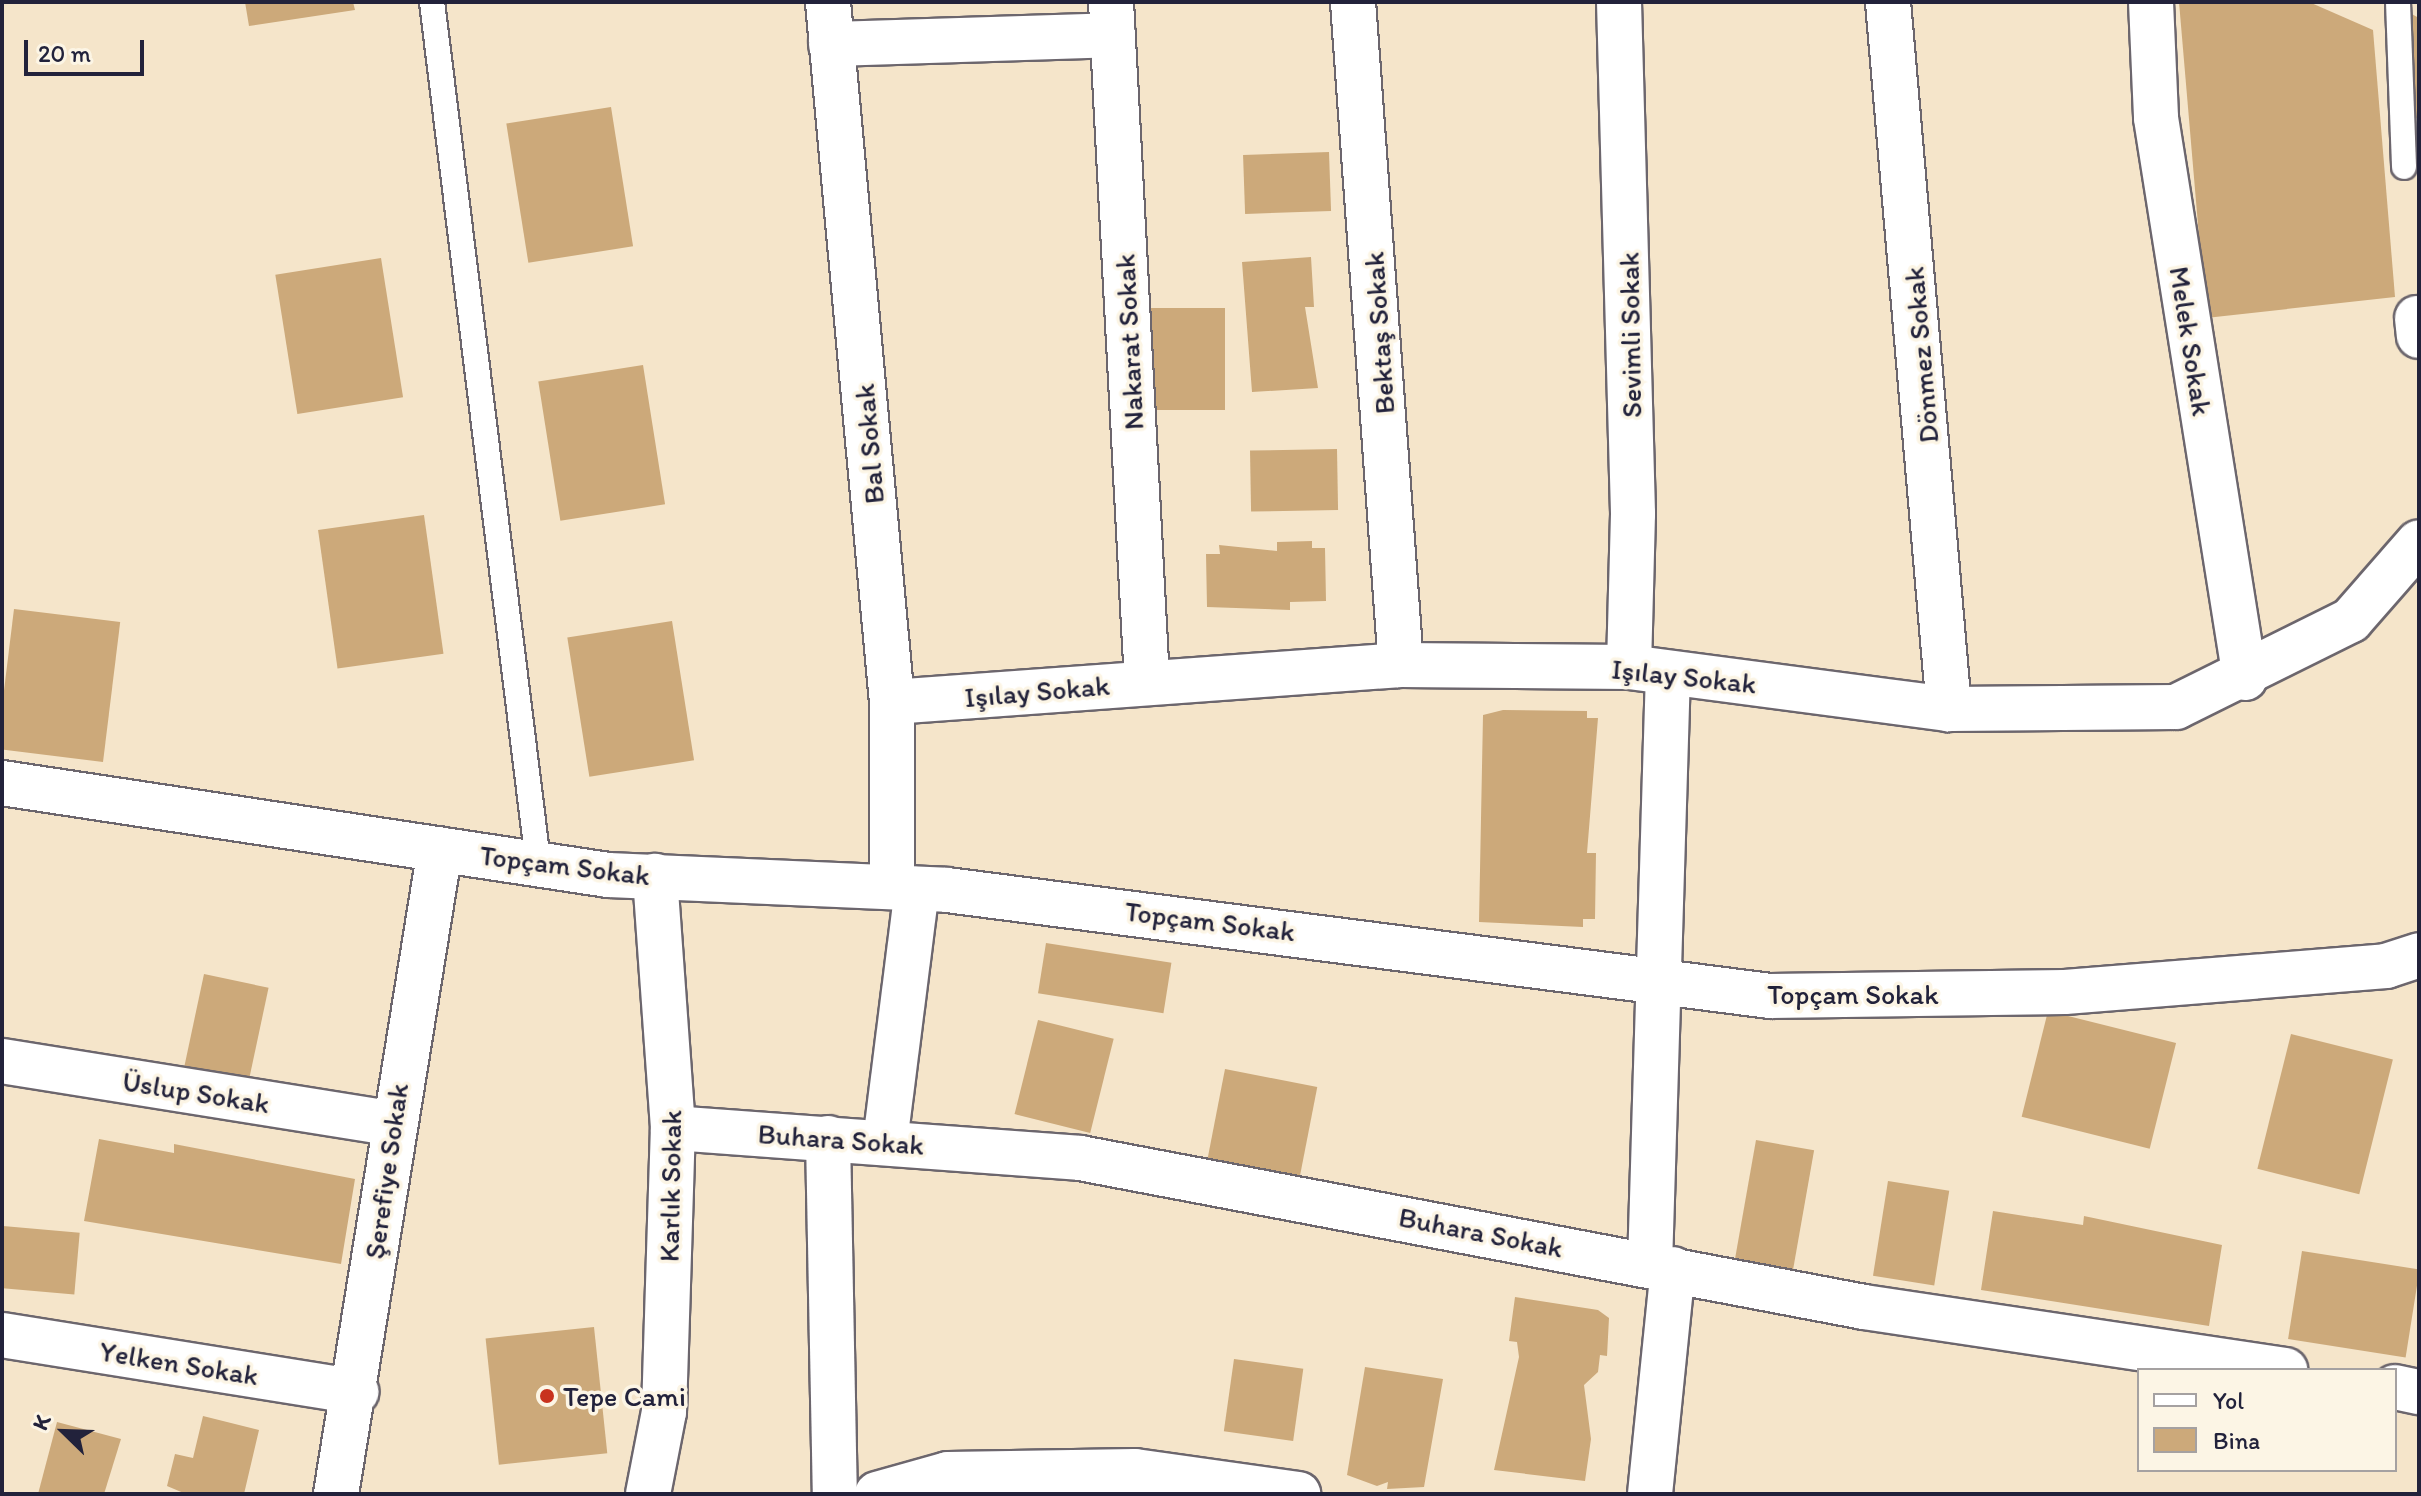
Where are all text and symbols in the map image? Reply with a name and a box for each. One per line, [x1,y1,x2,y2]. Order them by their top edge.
scale bar [28,24,148,74]
text: 20 m [38,39,91,68]
street label: Bektaş Sokak [1357,251,1401,415]
street label: Sevimli Sokak [1612,252,1648,418]
street label: Nakarat Sokak [1108,253,1150,431]
street label: Melek Sokak [2163,264,2219,418]
street label: Dönmez Sokak [1897,266,1945,444]
street label: Bal Sokak [847,383,891,505]
street label: Işılay Sokak [1610,652,1758,700]
street label: Işılay Sokak [964,668,1110,714]
street label: Topçam Sokak [478,838,652,892]
street label: Topçam Sokak [1123,894,1297,948]
street label: Topçam Sokak [1768,977,1938,1011]
street label: Üslup Sokak [120,1064,272,1120]
street label: Şerefiye Sokak [357,1081,415,1261]
street label: Karlık Sokak [652,1110,688,1262]
street label: Buhara Sokak [757,1116,925,1162]
street label: Buhara Sokak [1396,1200,1566,1264]
street label: Yelken Sokak [98,1334,260,1392]
legend [2137,1368,2397,1472]
place label: Tepe Cami [563,1379,687,1413]
text: Yol [2213,1386,2244,1415]
marker: Tepe Cami [538,1387,556,1405]
north arrow [24,1392,104,1472]
text: K [26,1411,57,1434]
text: Bina [2213,1426,2260,1455]

